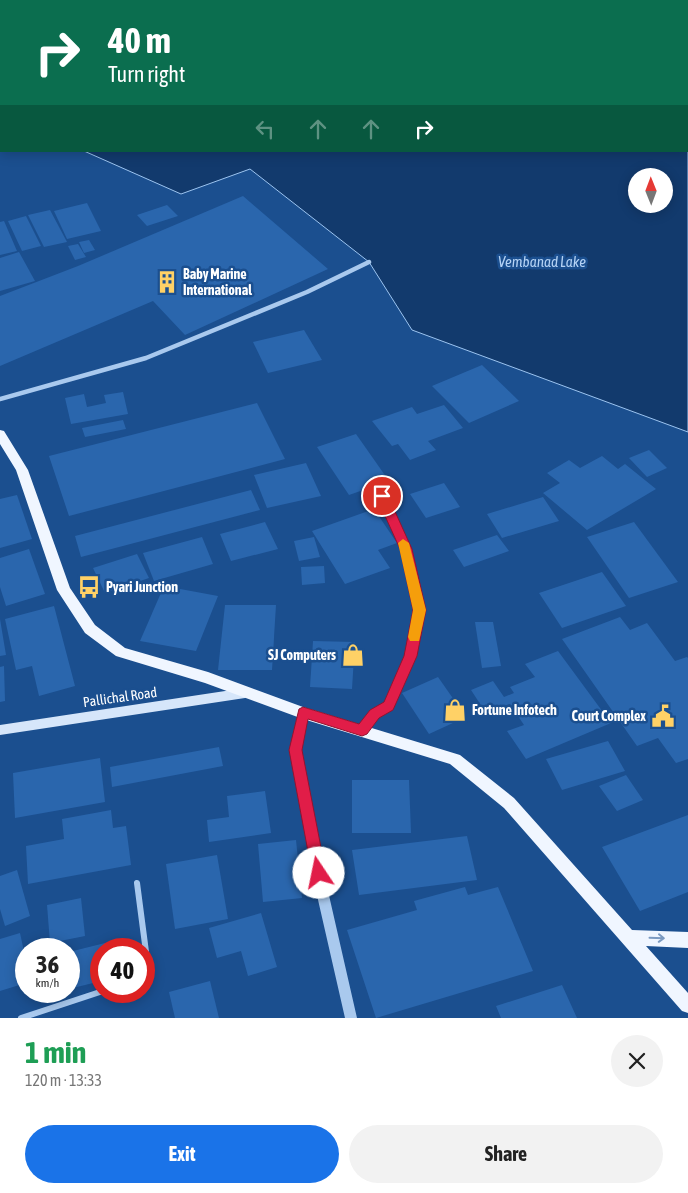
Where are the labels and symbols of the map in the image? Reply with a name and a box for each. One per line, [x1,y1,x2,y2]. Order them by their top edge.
north arrow [628,168,672,212]
water label: Vembanad Lake [498,253,586,270]
place label: Baby Marine International [183,266,252,298]
building icon: Baby Marine International [154,269,180,295]
pin [361,475,403,517]
bus stop icon: Pyari Junction [76,574,102,600]
place label: Pyari Junction [106,579,178,595]
shop icon: SJ Computers [340,642,366,668]
place label: SJ Computers [268,647,336,663]
street label: Pallichal Road [82,684,158,710]
shop icon: Fortune Infotech [442,697,468,723]
place label: Fortune Infotech [472,702,557,718]
public building icon: Court Complex [650,703,676,729]
place label: Court Complex [571,708,646,724]
position arrow [292,846,344,898]
one-way arrow [649,934,665,943]
speed limit sign: 40 [90,938,155,1003]

